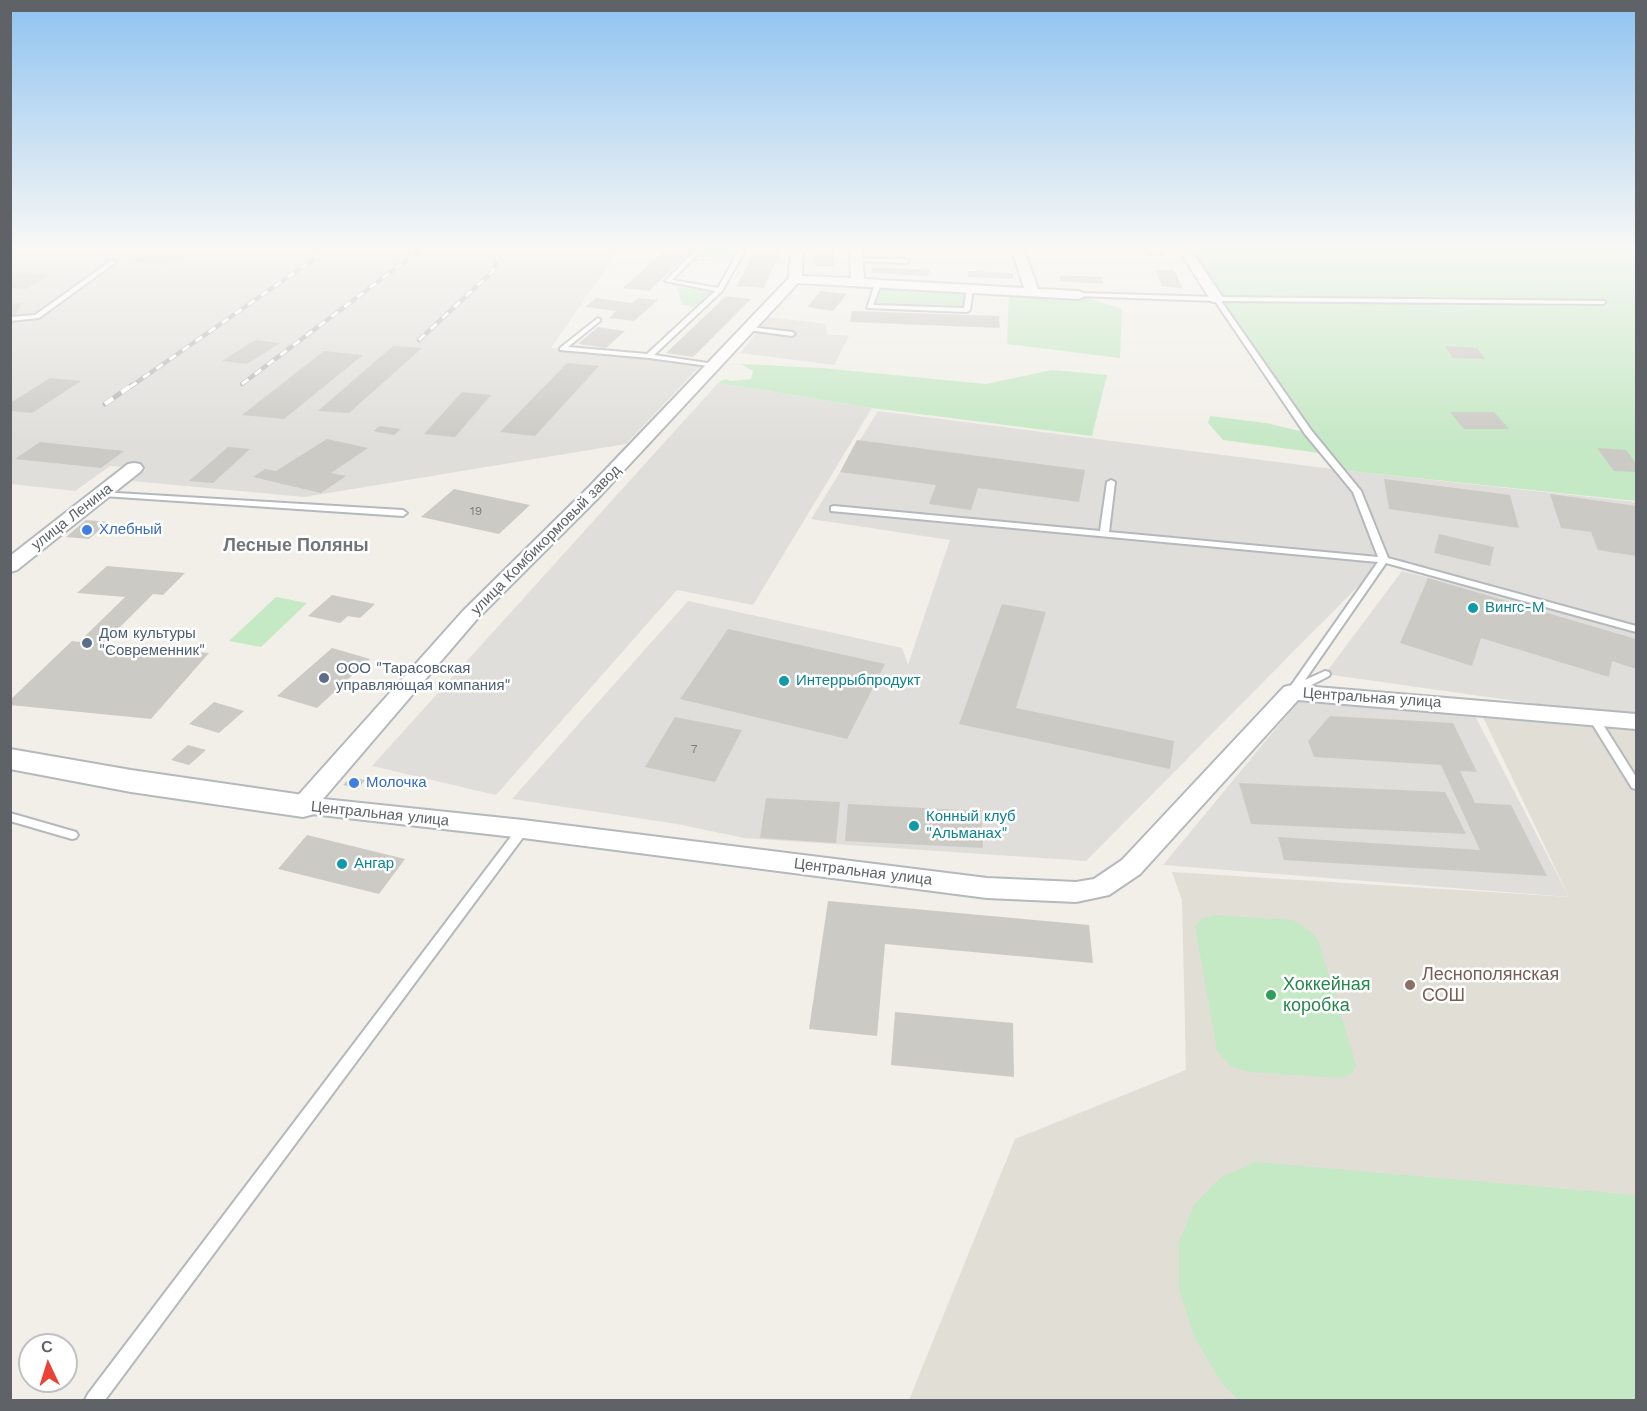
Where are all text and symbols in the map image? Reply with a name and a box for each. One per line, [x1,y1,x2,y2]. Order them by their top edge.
street label: улица Комбикормовый завод [467,461,625,619]
street label: улица Ленина [28,480,116,554]
house number: 19 [470,504,482,518]
place label: Хлебный [99,521,162,539]
marker: Хлебный [80,523,94,537]
district label: Лесные Поляны [223,535,369,557]
place label: Вингс-М [1485,599,1544,617]
marker: Вингс-М [1466,601,1480,615]
place label: Дом культуры "Современник" [99,625,205,660]
marker: Дом культуры "Современник" [80,636,94,650]
place label: ООО "Тарасовская управляющая компания" [336,660,511,695]
marker: ООО "Тарасовская управляющая компания" [317,671,331,685]
place label: Интеррыбпродукт [796,672,920,690]
marker: Интеррыбпродукт [777,674,791,688]
street label: Центральная улица [1302,684,1442,712]
house number: 7 [691,742,697,756]
place label: Молочка [366,774,427,792]
marker: Молочка [347,776,361,790]
street label: Центральная улица [310,798,450,830]
place label: Конный клуб "Альманах" [926,808,1016,843]
marker: Конный клуб "Альманах" [907,819,921,833]
place label: Ангар [354,855,394,873]
street label: Центральная улица [793,855,933,889]
marker: Ангар [335,857,349,871]
place label: Леснополянская СОШ [1422,964,1559,1006]
place label: Хоккейная коробка [1283,974,1371,1016]
marker: Леснополянская СОШ [1403,978,1417,992]
marker: Хоккейная коробка [1264,988,1278,1002]
north arrow [18,1333,78,1393]
text: С [40,1337,53,1356]

